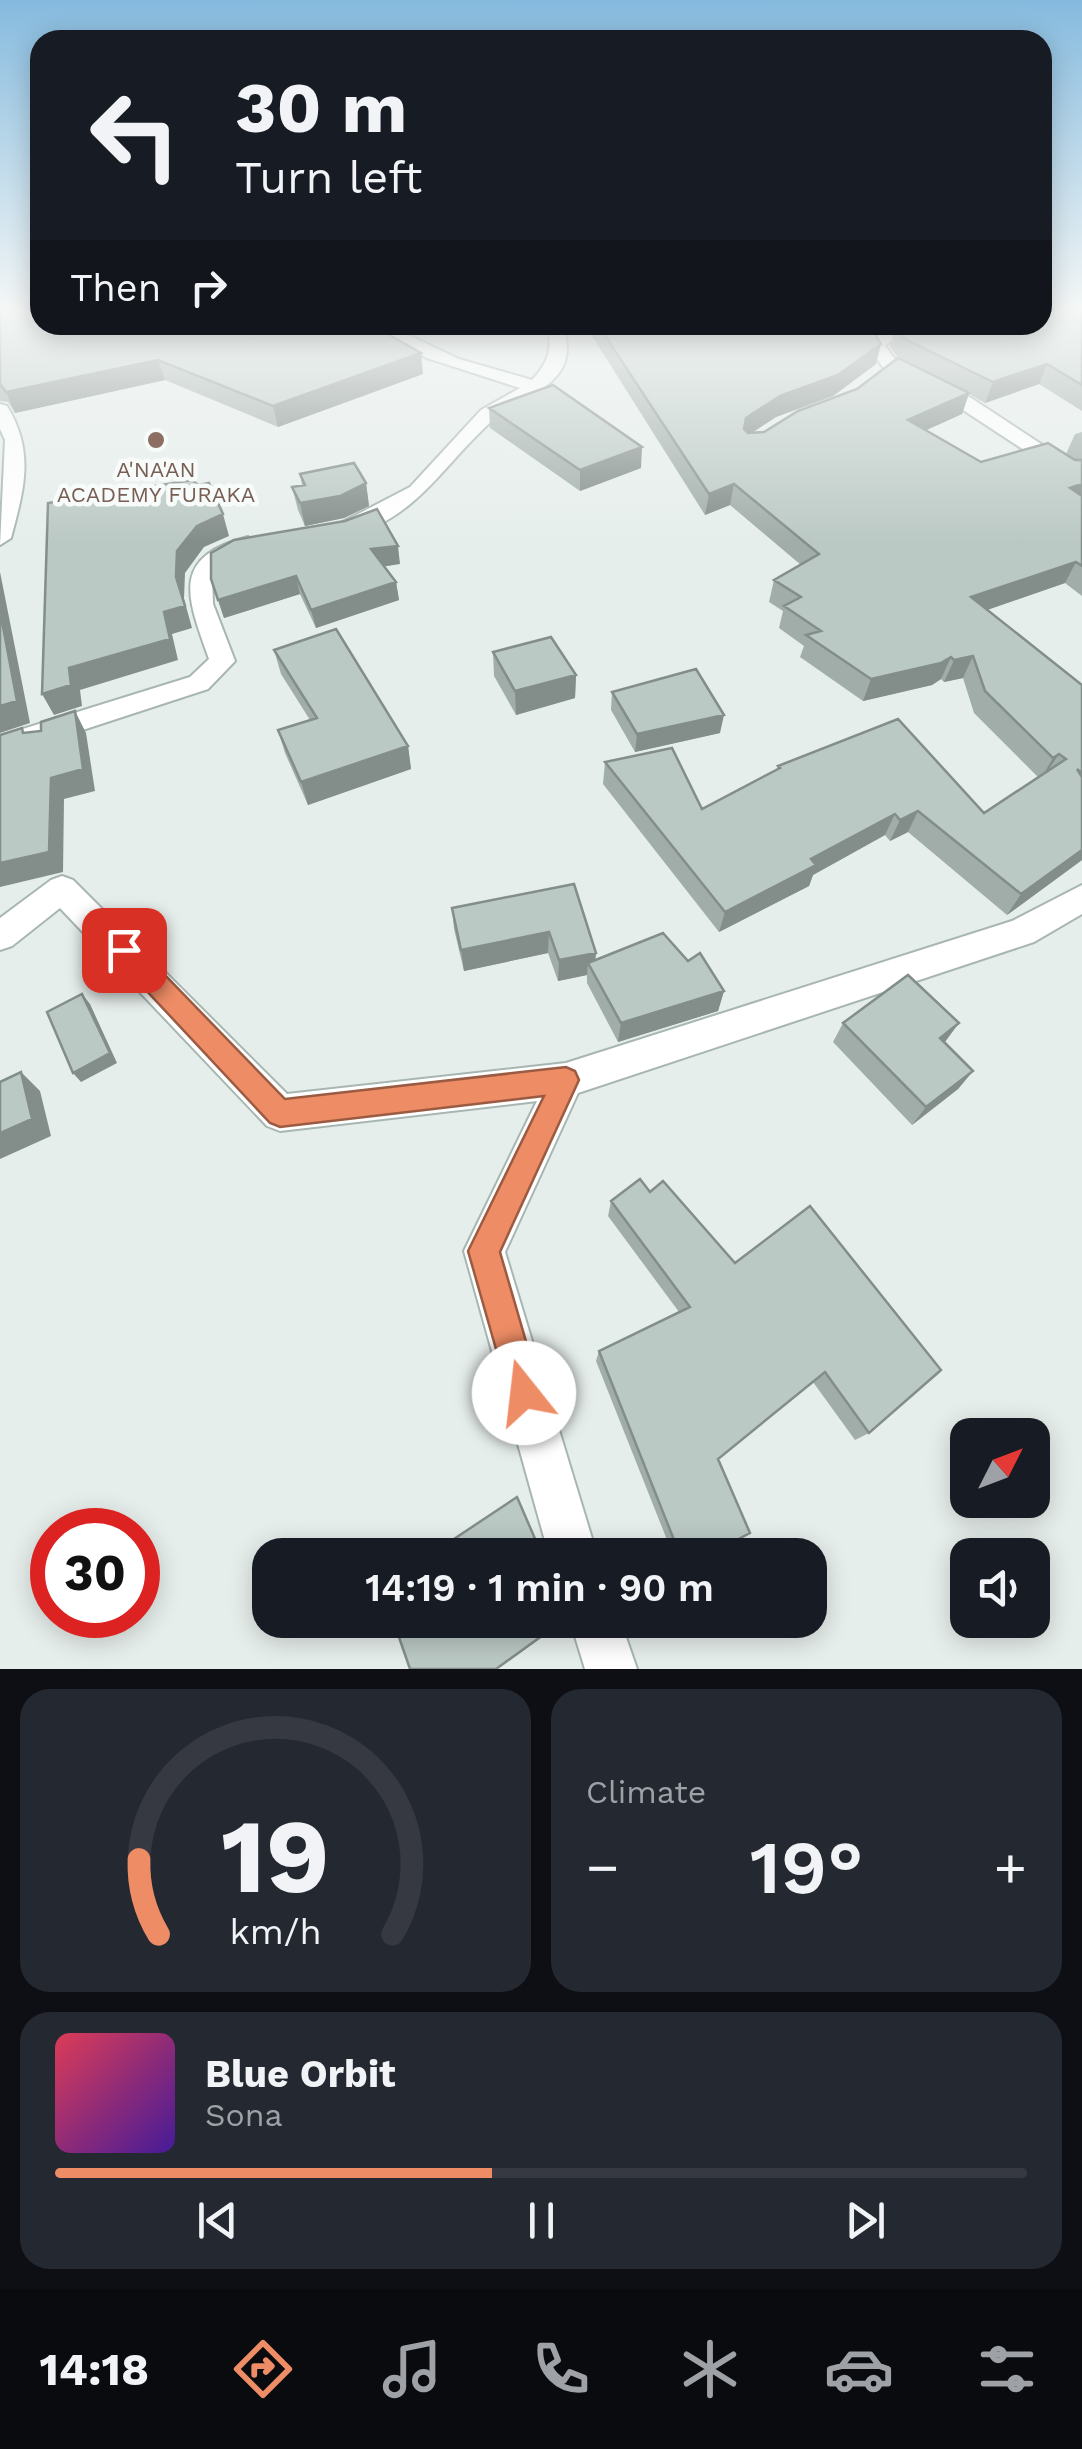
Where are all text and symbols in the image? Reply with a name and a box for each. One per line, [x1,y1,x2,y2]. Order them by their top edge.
text: 30 m [235,67,407,149]
icon: left [70,70,200,200]
text: Turn left [235,151,422,204]
icon: right [181,260,236,315]
text: Then [70,266,161,310]
marker: A'NA'AN ACADEMY FURAKA [145,429,167,451]
place label: A'NA'AN ACADEMY FURAKA [57,457,255,507]
pin [82,908,167,993]
icon: arrive [97,923,152,978]
position arrow [472,1341,576,1445]
north arrow [950,1418,1050,1518]
map controls [950,1418,1050,1638]
speed limit sign: 30 [30,1508,160,1638]
button: sound [950,1538,1050,1638]
text: 14:19 · 1 min · 90 m [365,1566,714,1610]
text: Climate [586,1773,706,1811]
text: 19 [221,1795,330,1917]
text: 19° [750,1823,863,1911]
text: − [586,1835,619,1899]
text: + [994,1835,1027,1899]
text: km/h [229,1911,322,1953]
text: Blue Orbit [205,2052,396,2096]
text: Sona [205,2096,283,2134]
icon: previous [190,2193,245,2248]
icon: pause [514,2193,569,2248]
icon: next [838,2193,893,2248]
icon: directions [228,2334,298,2404]
icon: music [377,2334,447,2404]
icon: phone [526,2334,596,2404]
icon: climate [675,2334,745,2404]
icon: car [824,2334,894,2404]
icon: filters [972,2334,1042,2404]
text: 14:18 [39,2343,149,2396]

